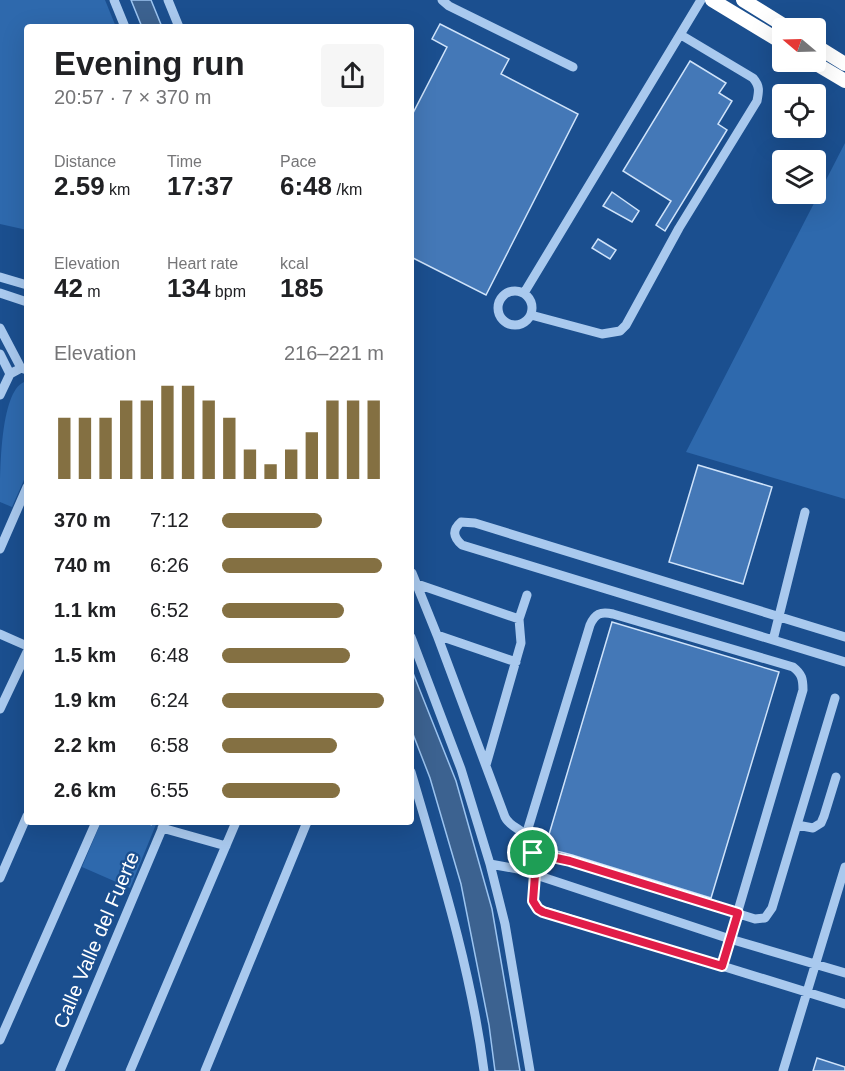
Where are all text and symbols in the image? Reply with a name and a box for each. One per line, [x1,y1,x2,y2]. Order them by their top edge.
north arrow [772,18,826,72]
map controls [772,18,826,204]
button: share [321,44,384,107]
text: Evening run [54,45,245,82]
button: locate [772,84,826,138]
text: 20:57 · 7 × 370 m [54,86,211,108]
button: layers [772,150,826,204]
text: Distance [54,153,116,170]
text: Time [167,153,202,170]
text: Pace [280,153,316,170]
text: 2.59 [54,171,105,201]
text: 17:37 [167,171,234,201]
text: 6:48 [280,171,332,201]
text: km [105,181,130,198]
text: /km [332,181,362,198]
text: Elevation [54,255,120,272]
text: Heart rate [167,255,238,272]
text: kcal [280,255,308,272]
text: 42 [54,273,83,303]
text: 134 [167,273,210,303]
text: 185 [280,273,323,303]
text: m [83,283,101,300]
text: bpm [210,283,246,300]
text: Elevation [54,342,136,364]
text: 216–221 m [284,342,384,364]
text: 370 m [54,509,111,531]
text: 7:12 [150,509,189,531]
text: 740 m [54,554,111,576]
text: 6:26 [150,554,189,576]
text: 1.1 km [54,599,116,621]
text: 6:52 [150,599,189,621]
text: 1.5 km [54,644,116,666]
text: 6:48 [150,644,189,666]
text: 1.9 km [54,689,116,711]
text: 6:24 [150,689,189,711]
text: 2.2 km [54,734,116,756]
text: 6:58 [150,734,189,756]
text: 2.6 km [54,779,116,801]
text: 6:55 [150,779,189,801]
pin [507,827,558,878]
icon: arrive [516,836,549,869]
street label: Calle Valle del Fuerte [49,848,143,1032]

